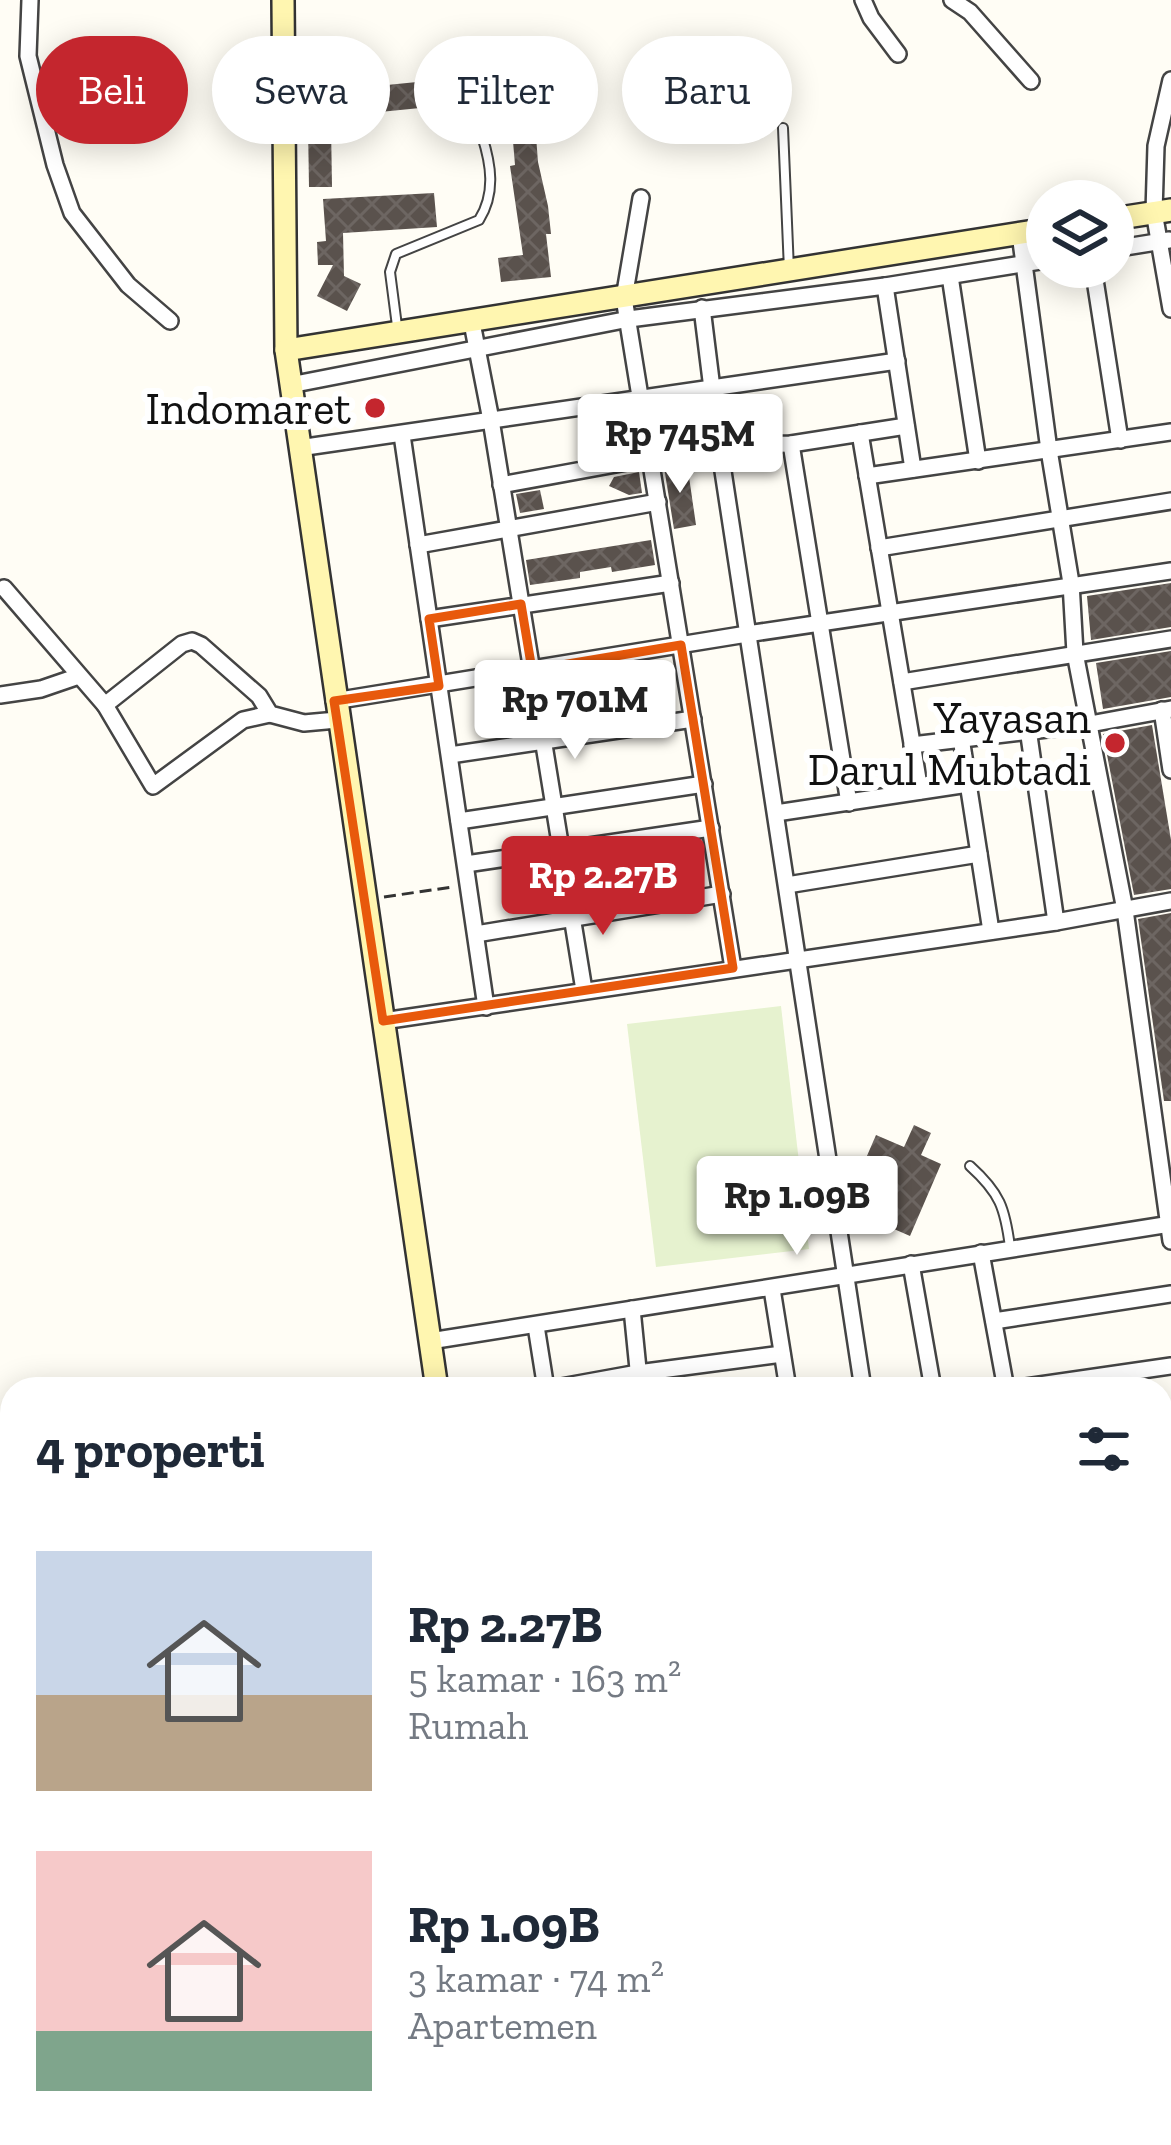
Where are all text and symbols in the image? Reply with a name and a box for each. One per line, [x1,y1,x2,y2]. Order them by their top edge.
chip: Beli [36,36,188,144]
chip: Sewa [212,36,390,144]
chip: Filter [414,36,598,144]
chip: Baru [622,36,792,144]
map controls [1026,180,1134,288]
button: layers [1026,180,1134,288]
place label: Indomaret [146,382,351,436]
pin: Rp 745M [569,394,791,496]
marker: Indomaret [362,395,388,421]
text: Rp 745M [605,409,755,456]
pin: Rp 701M [464,660,686,762]
text: Rp 701M [501,675,649,722]
place label: Yayasan Darul Mubtadi [808,691,1091,797]
marker: Yayasan Darul Mubtadi [1102,730,1128,756]
pin: Rp 2.27B [479,836,727,938]
text: Rp 2.27B [529,851,677,898]
pin: Rp 1.09B [673,1156,921,1258]
text: Rp 1.09B [724,1171,870,1218]
icon: filters [1071,1416,1137,1482]
text: 4 properti [36,1419,265,1480]
text: Rp 2.27B [408,1594,603,1655]
icon: home [132,1599,276,1743]
text: 5 kamar · 163 m² [408,1655,681,1702]
text: Rumah [408,1702,528,1749]
text: Rp 1.09B [408,1894,600,1955]
icon: home [132,1899,276,2043]
text: 3 kamar · 74 m² [408,1955,664,2002]
text: Apartemen [408,2002,597,2049]

